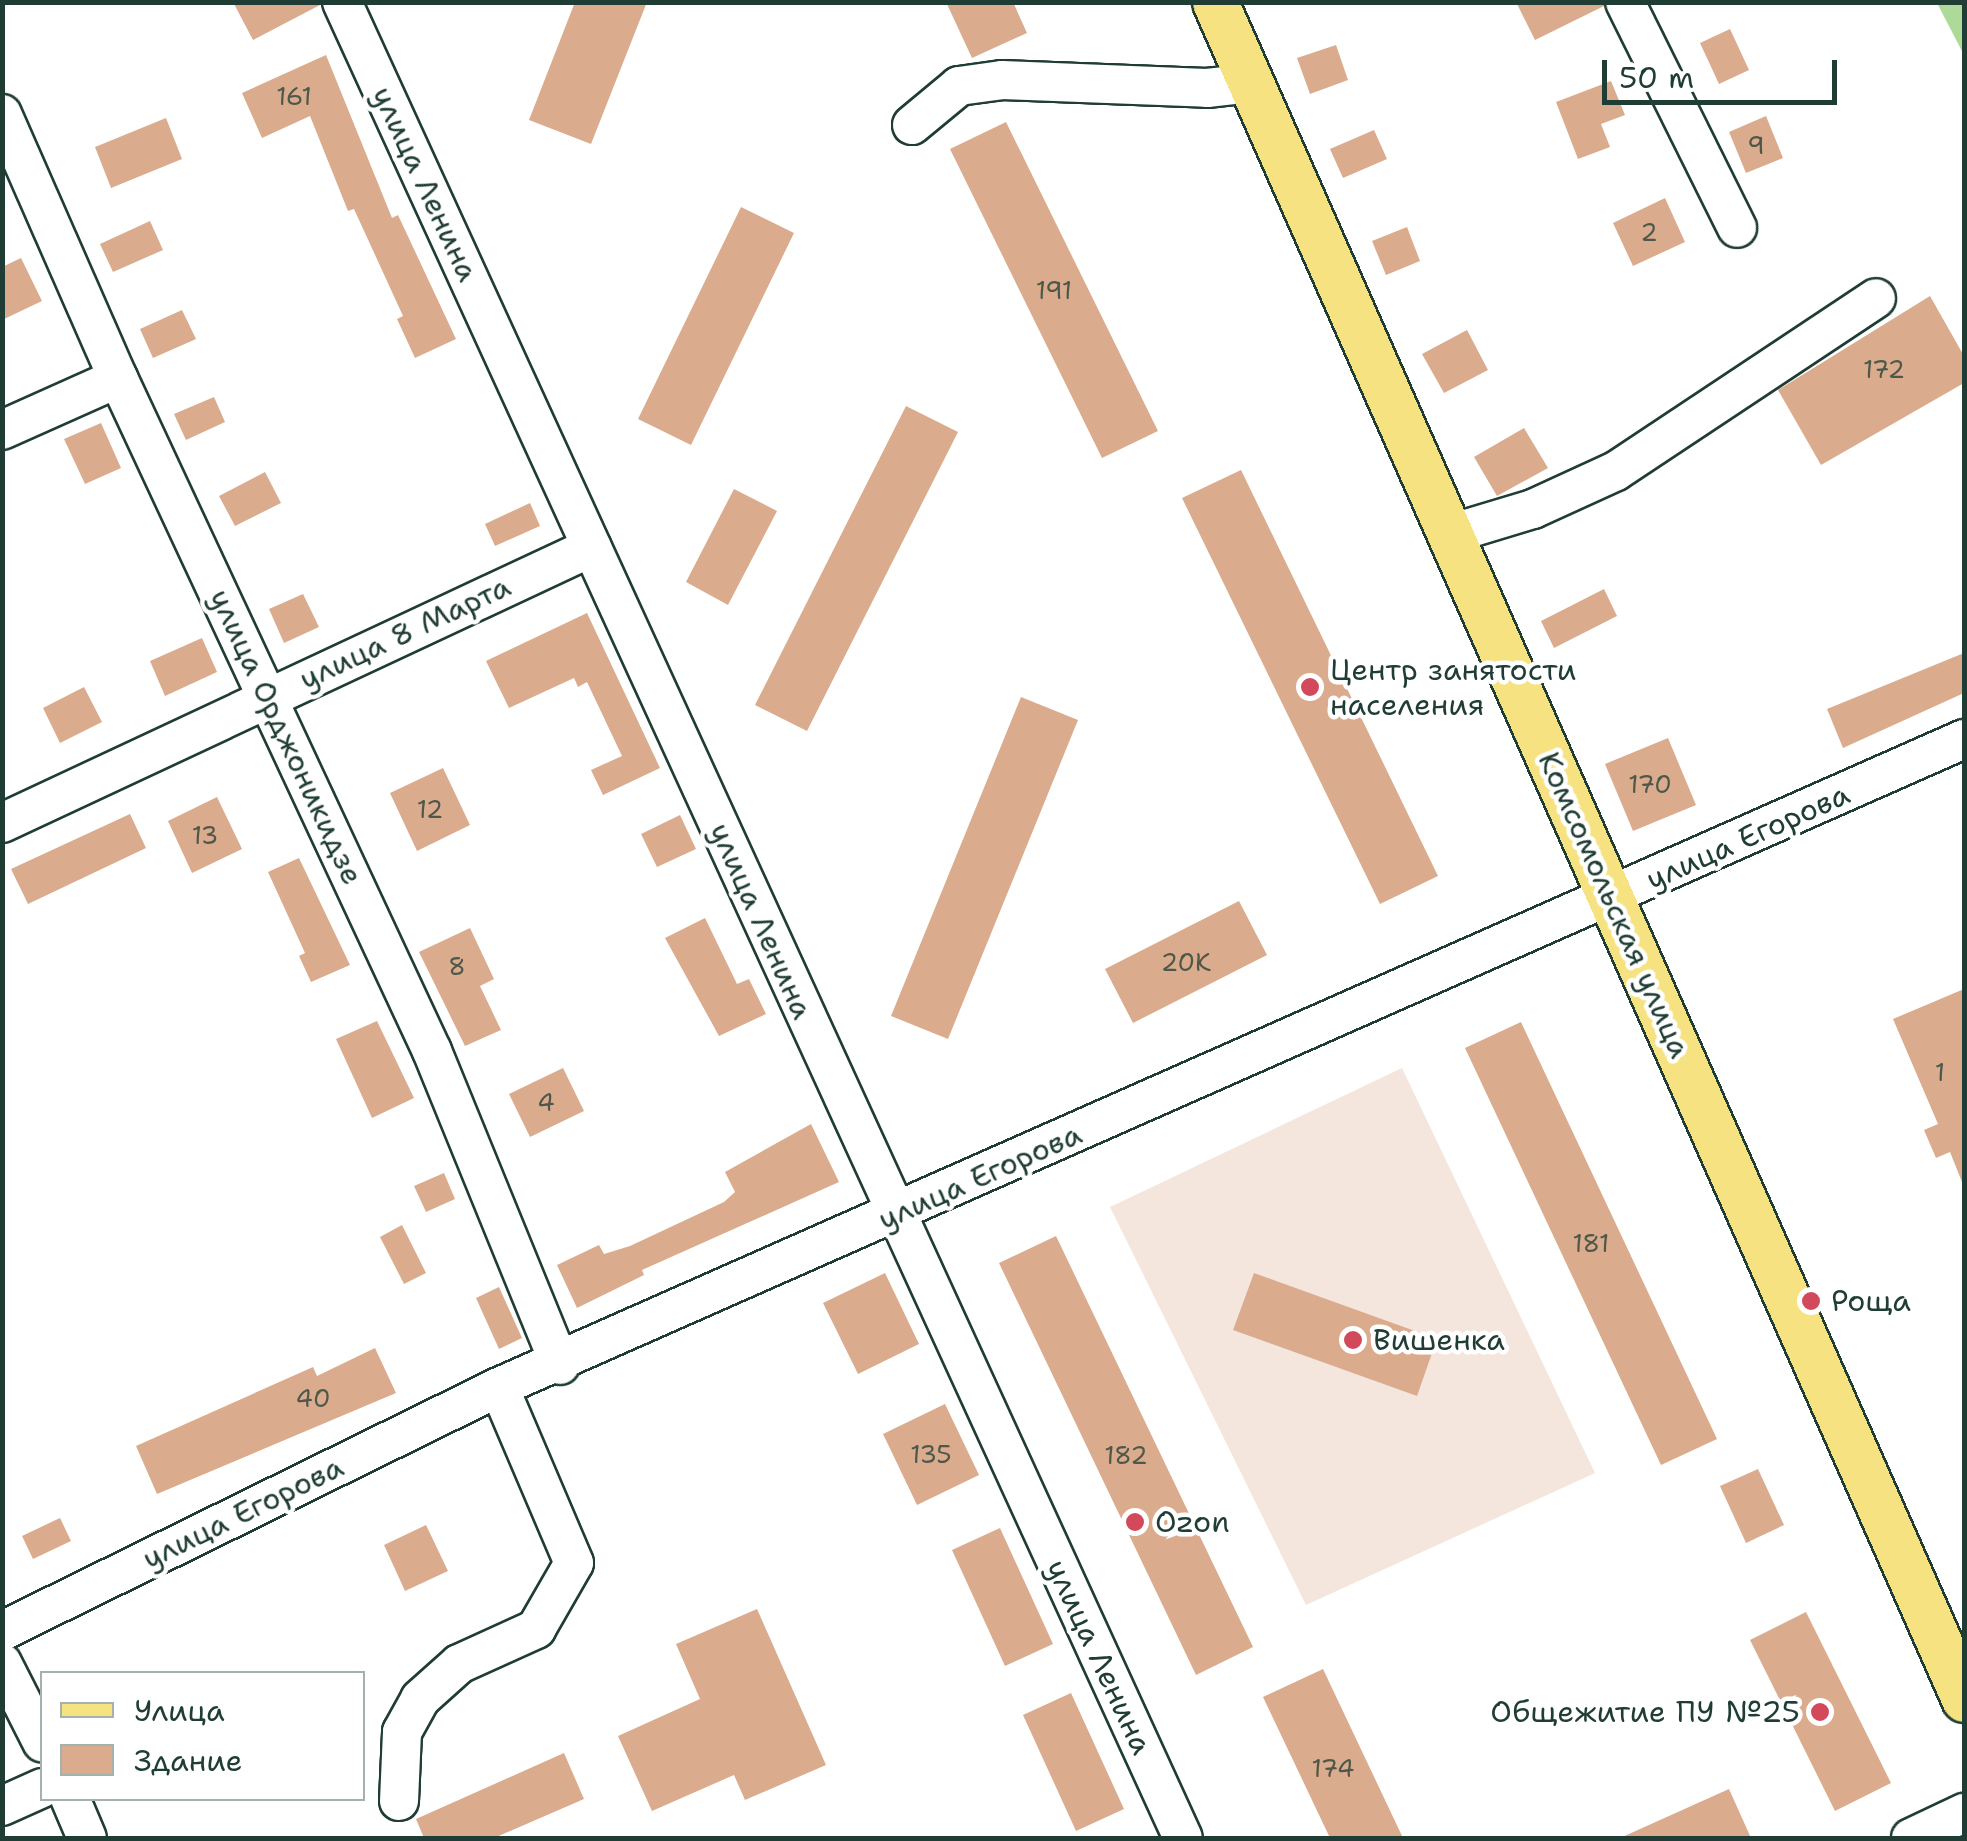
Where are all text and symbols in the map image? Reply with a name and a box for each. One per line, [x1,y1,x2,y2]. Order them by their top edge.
scale bar [1607,40,1842,102]
text: 50 m [1619,57,1694,98]
house number: 161 [276,81,312,111]
street label: улица Ленина [364,81,486,287]
house number: 9 [1747,130,1765,160]
house number: 2 [1640,217,1658,247]
house number: 191 [1036,275,1072,305]
house number: 172 [1863,354,1905,384]
street label: улица 8 Марта [294,568,516,698]
street label: улица Орджоникидзе [202,584,370,890]
place label: Центр занятости населения [1330,652,1576,722]
marker: Центр занятости населения [1299,676,1321,698]
street label: Комсомольская улица [1530,747,1698,1063]
house number: 170 [1628,769,1672,799]
street label: улица Егорова [1641,776,1855,898]
house number: 12 [417,794,443,824]
street label: улица Ленина [702,817,820,1025]
house number: 13 [192,820,218,850]
house number: 20К [1161,947,1211,977]
house number: 8 [448,951,466,981]
house number: 1 [1935,1057,1945,1087]
house number: 4 [537,1087,555,1117]
street label: улица Егорова [873,1116,1087,1238]
house number: 181 [1573,1228,1609,1258]
place label: Роща [1831,1283,1911,1319]
marker: Роща [1800,1290,1822,1312]
place label: Вишенка [1373,1322,1505,1358]
marker: Вишенка [1342,1329,1364,1351]
house number: 40 [296,1383,330,1413]
house number: 135 [910,1439,952,1469]
house number: 182 [1104,1440,1148,1470]
street label: улица Егорова [137,1449,349,1577]
place label: Ozon [1155,1504,1230,1540]
marker: Ozon [1124,1511,1146,1533]
street label: улица Ленина [1038,1554,1160,1760]
legend [40,1671,365,1801]
text: Улица [134,1690,225,1731]
place label: Общежитие ПУ №25 [1490,1694,1800,1730]
marker: Общежитие ПУ №25 [1809,1701,1831,1723]
text: Здание [134,1740,243,1781]
house number: 174 [1311,1753,1355,1783]

